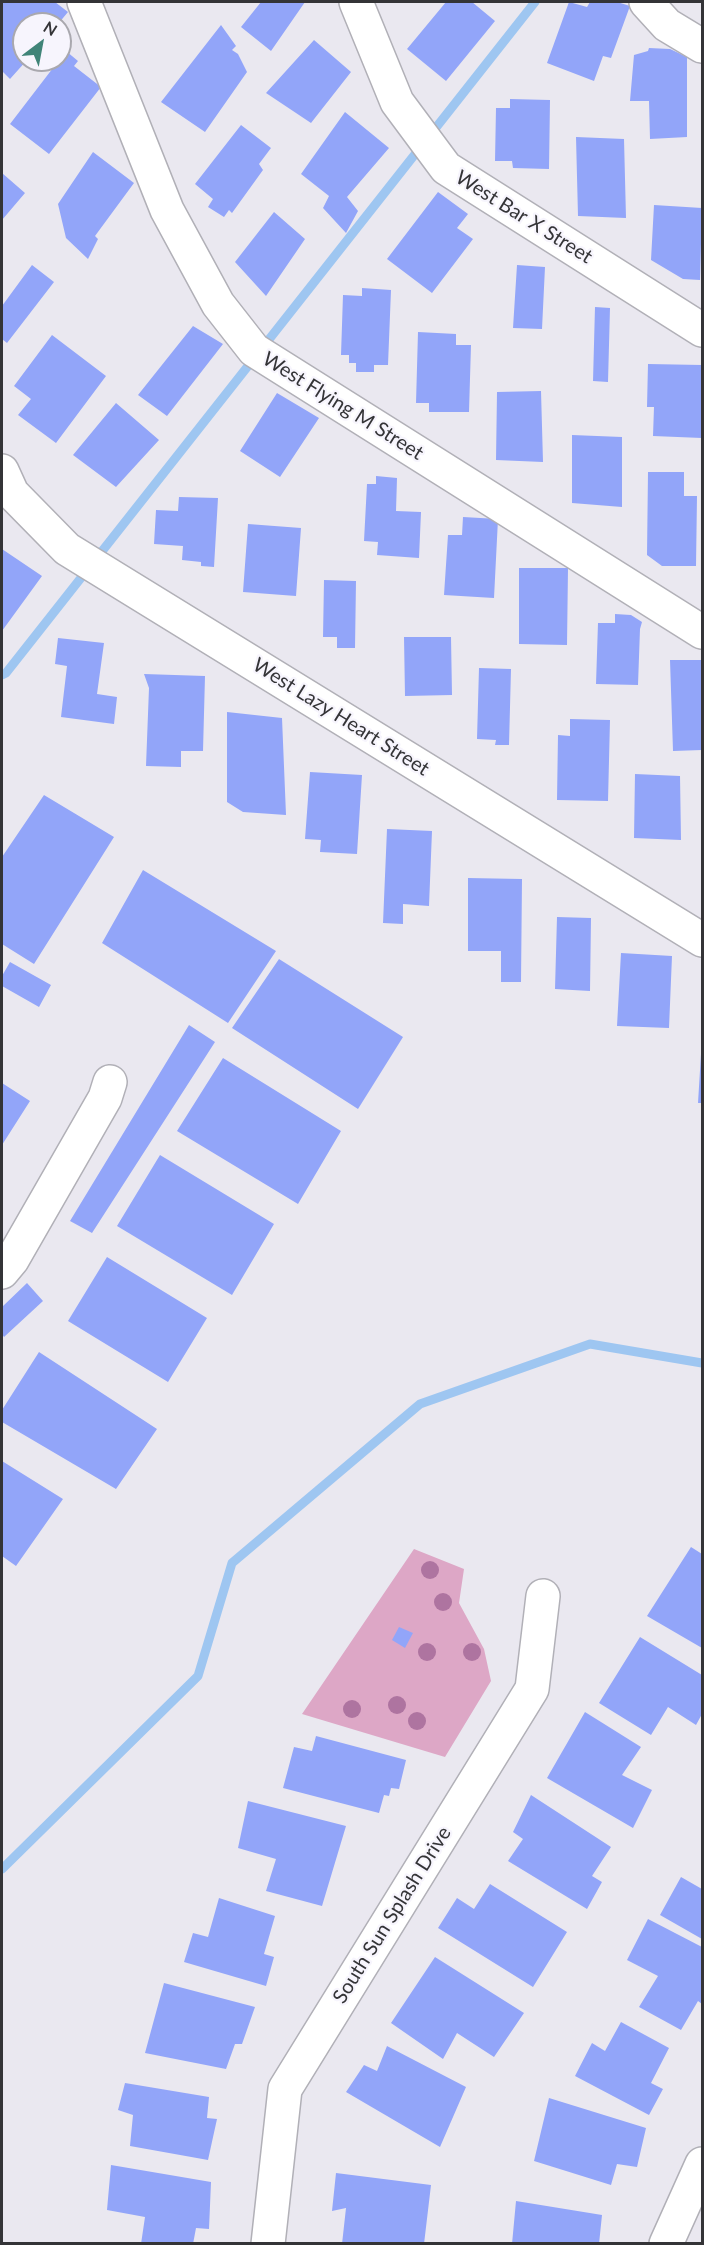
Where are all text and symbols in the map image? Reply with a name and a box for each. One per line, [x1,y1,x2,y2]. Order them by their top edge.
north arrow [12,12,72,72]
text: N [40,17,61,39]
street label: West Bar X Street [451,165,597,269]
street label: West Flying M Street [258,347,428,465]
street label: West Lazy Heart Street [248,653,434,781]
street label: South Sun Splash Drive [328,1822,456,2008]

